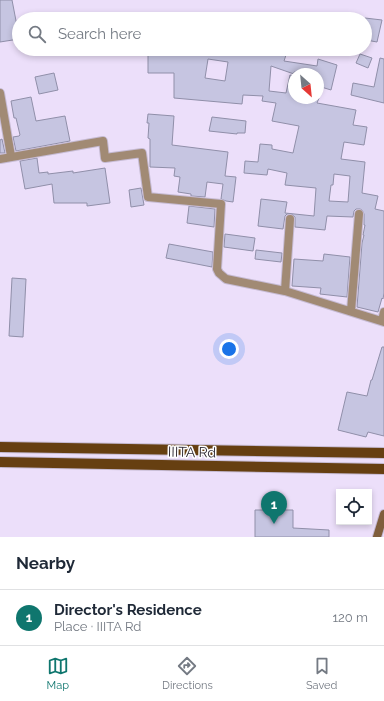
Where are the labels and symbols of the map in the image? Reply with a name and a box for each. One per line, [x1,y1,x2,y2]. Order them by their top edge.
north arrow [288,68,324,104]
your location [219,339,239,359]
street label: IIITA Rd [168,444,216,460]
pin: 1 [261,491,287,524]

